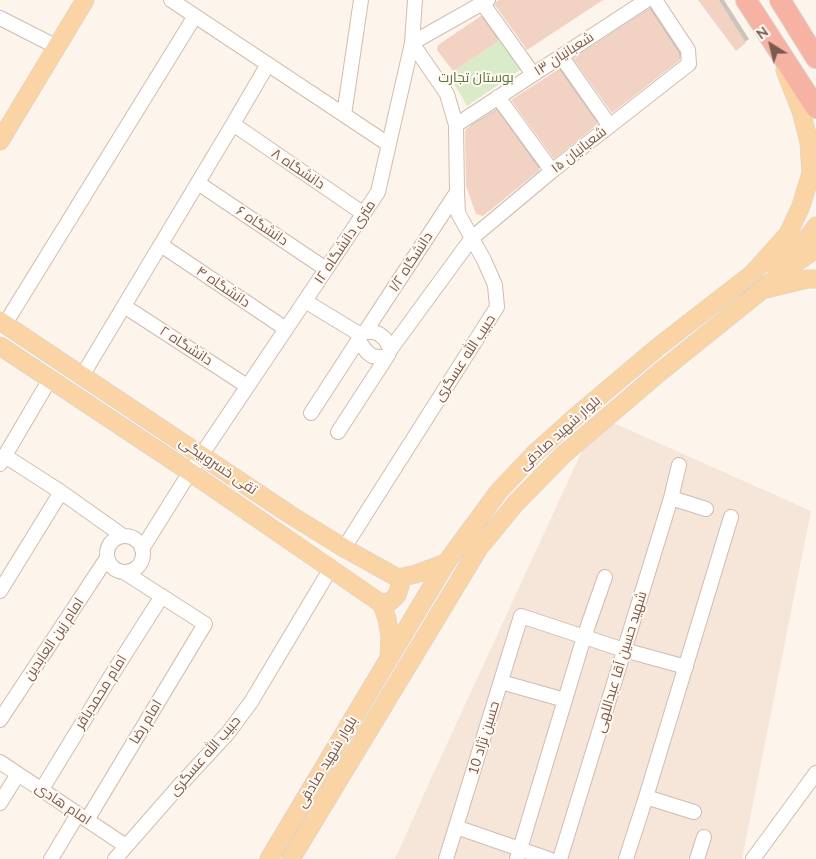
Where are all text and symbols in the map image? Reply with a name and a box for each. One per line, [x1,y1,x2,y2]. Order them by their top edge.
north arrow [746,20,796,70]
text: N [753,22,772,43]
street label: شعبانیان ۱۳ [531,29,597,79]
park label: بوستان تجارت [438,70,514,86]
street label: شعبانیان ۱۵ [548,123,610,177]
street label: دانشگاه ۸ [268,145,328,193]
street label: ۱۲ متری دانشگاه [311,197,379,287]
street label: دانشگاه ۶ [233,203,291,249]
street label: دانشگاه ۱/۲ [385,229,437,295]
street label: دانشگاه ۴ [193,263,253,311]
street label: حبیب الله عسگری [431,311,499,405]
street label: دانشگاه ۲ [156,323,216,369]
street label: بلوار شهید صادقی [516,392,604,474]
street label: تقی خسروبیگی [176,434,260,498]
street label: شهید حسین آقا عبداللهی [591,589,651,735]
street label: امام زین العابدین [20,595,88,683]
street label: امام محمدباقر [72,652,130,732]
street label: امام رضا [126,697,166,747]
street label: حسین نژاد 10 [465,699,503,777]
street label: حبیب الله عسگری [166,713,244,799]
street label: بلوار شهید صادقی [293,713,361,811]
street label: امام هادی [32,779,94,829]

